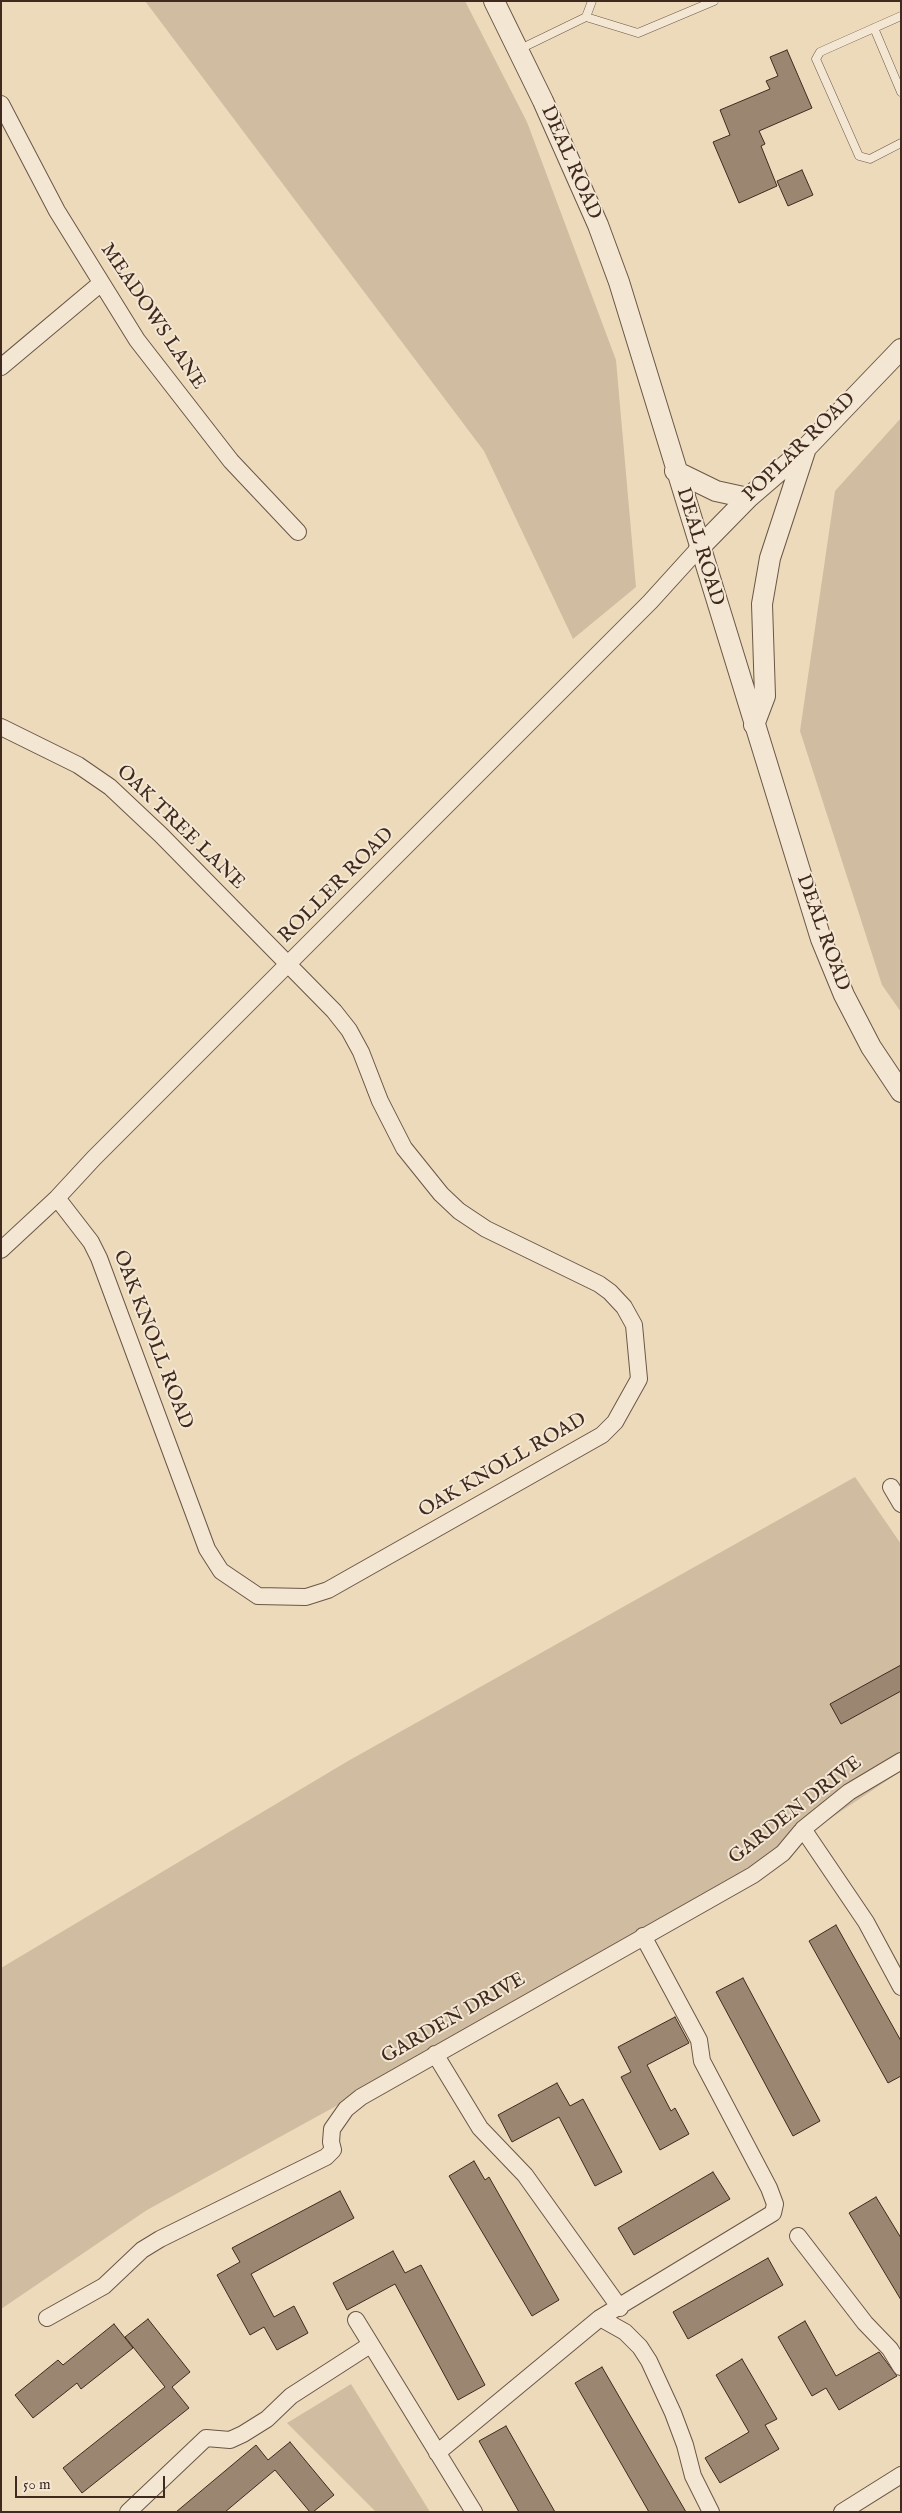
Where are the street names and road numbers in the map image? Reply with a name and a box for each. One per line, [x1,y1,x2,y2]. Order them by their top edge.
street label: DEAL ROAD [534,102,606,224]
street label: MEADOWS LANE [94,239,210,395]
street label: POPLAR ROAD [739,388,861,508]
street label: DEAL ROAD [670,485,728,609]
street label: OAK TREE LANE [111,761,249,895]
street label: ROLLER ROAD [274,823,400,949]
street label: DEAL ROAD [790,871,854,995]
street label: OAK KNOLL ROAD [107,1247,197,1433]
street label: OAK KNOLL ROAD [415,1408,591,1524]
street label: GARDEN DRIVE [725,1752,867,1870]
street label: GARDEN DRIVE [378,1968,530,2070]

